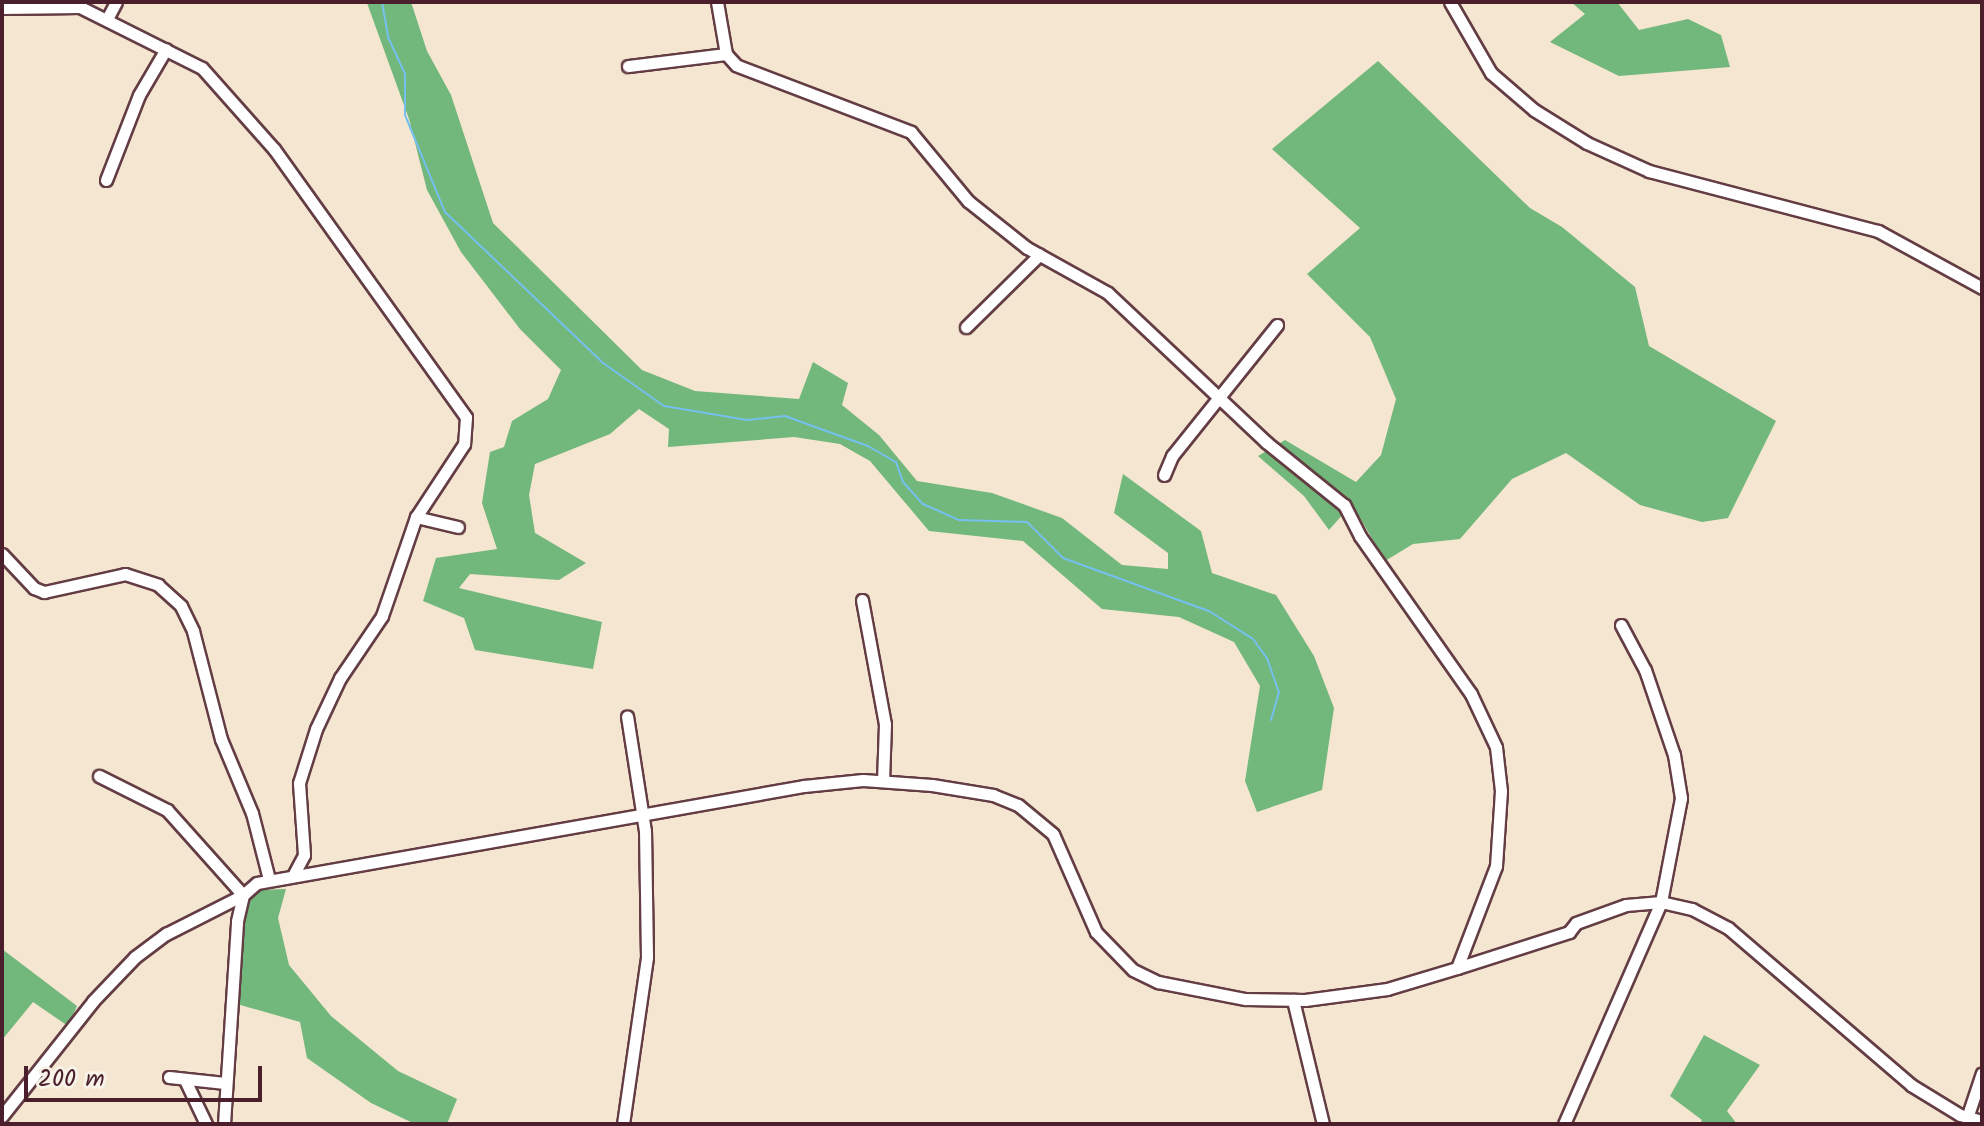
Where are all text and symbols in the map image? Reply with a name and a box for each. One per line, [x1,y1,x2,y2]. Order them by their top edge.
scale bar [28,1050,266,1100]
text: 200 m [38,1060,105,1099]

